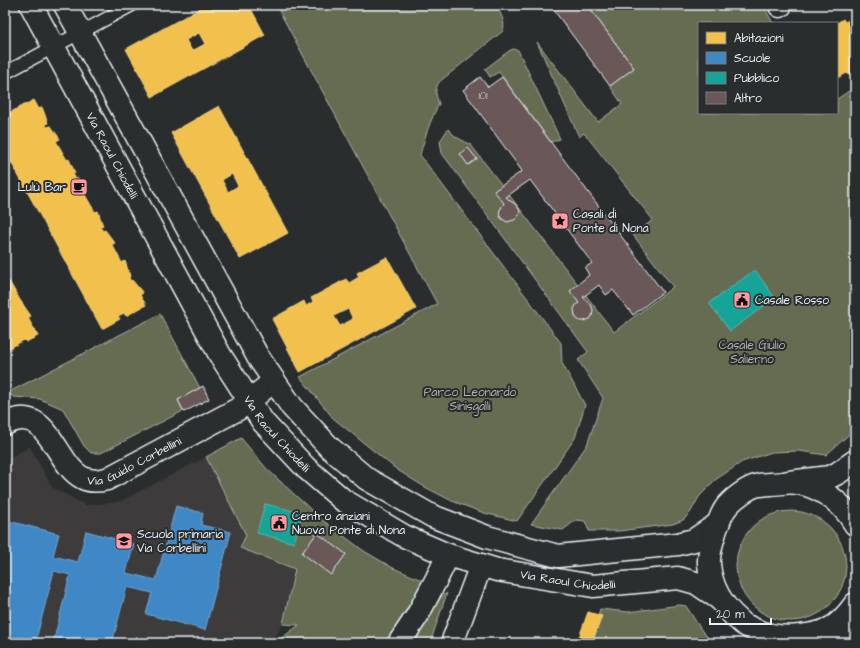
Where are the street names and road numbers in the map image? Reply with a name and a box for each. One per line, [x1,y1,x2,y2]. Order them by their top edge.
street label: Via Raoul Chiodelli [82,110,142,202]
street label: Via Raoul Chiodelli [239,392,313,477]
street label: Via Guido Corbellini [86,433,185,490]
street label: Via Raoul Chiodelli [519,566,616,595]

